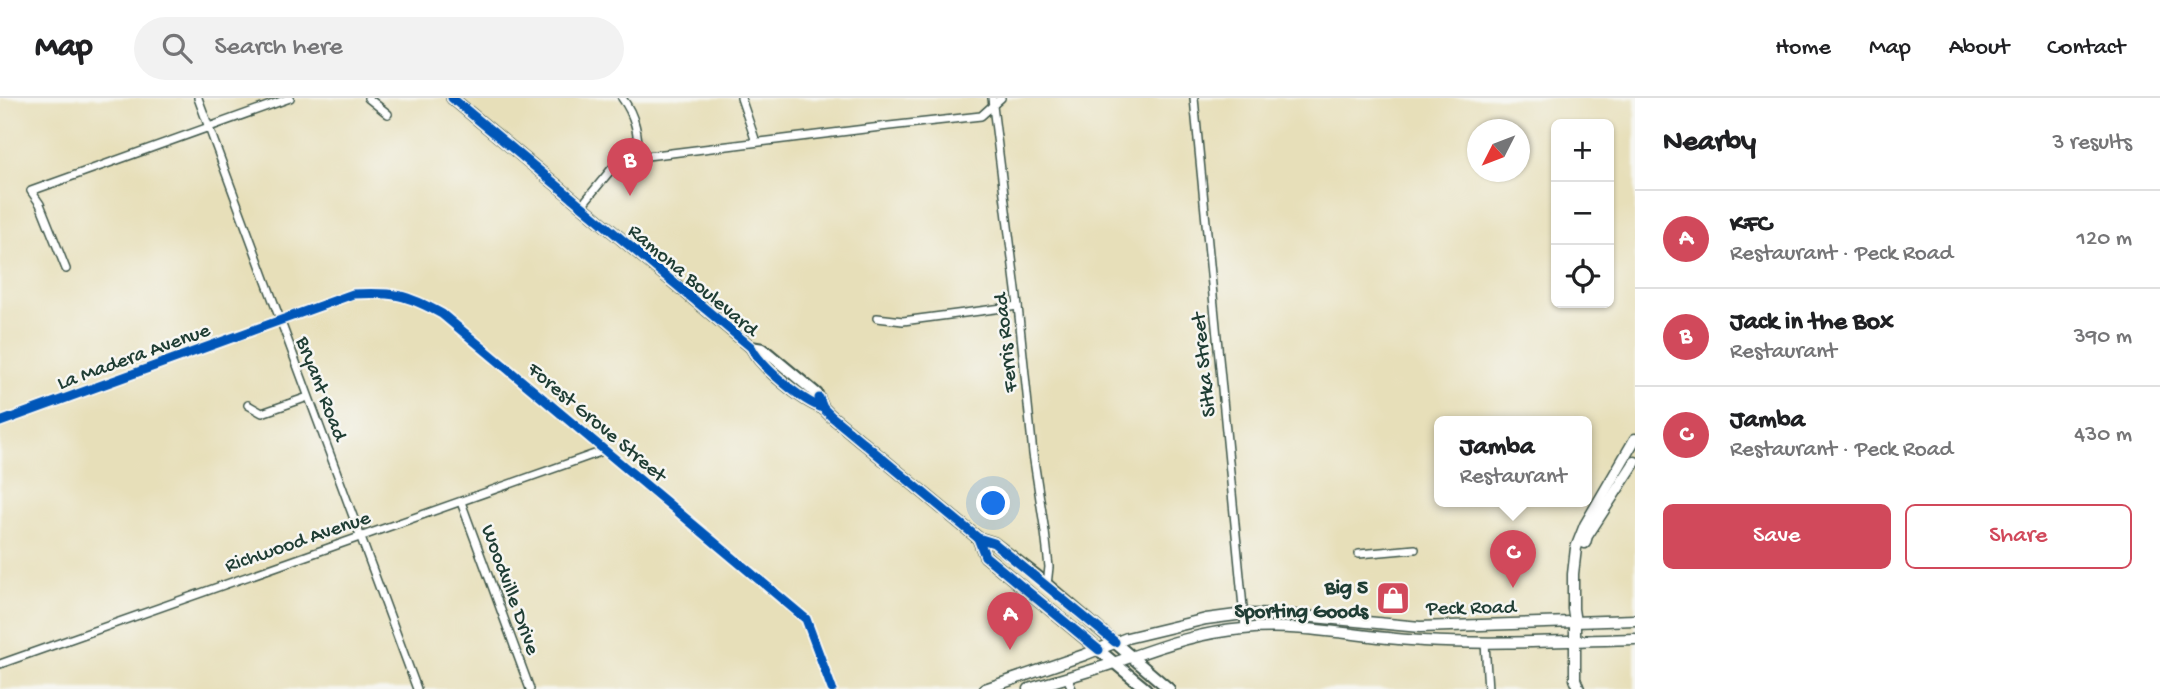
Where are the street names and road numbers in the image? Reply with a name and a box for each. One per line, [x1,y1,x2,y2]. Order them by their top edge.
street label: Ramona Boulevard [621,220,763,345]
street label: Ferris Road [990,290,1025,394]
street label: Sitka Street [1187,309,1223,418]
street label: La Madera Avenue [54,319,215,398]
street label: Bryant Road [288,333,352,446]
street label: Forest Grove Street [520,358,672,491]
street label: Richwood Avenue [222,506,375,580]
street label: Woodville Drive [474,522,544,660]
street label: Peck Road [1425,596,1518,623]

